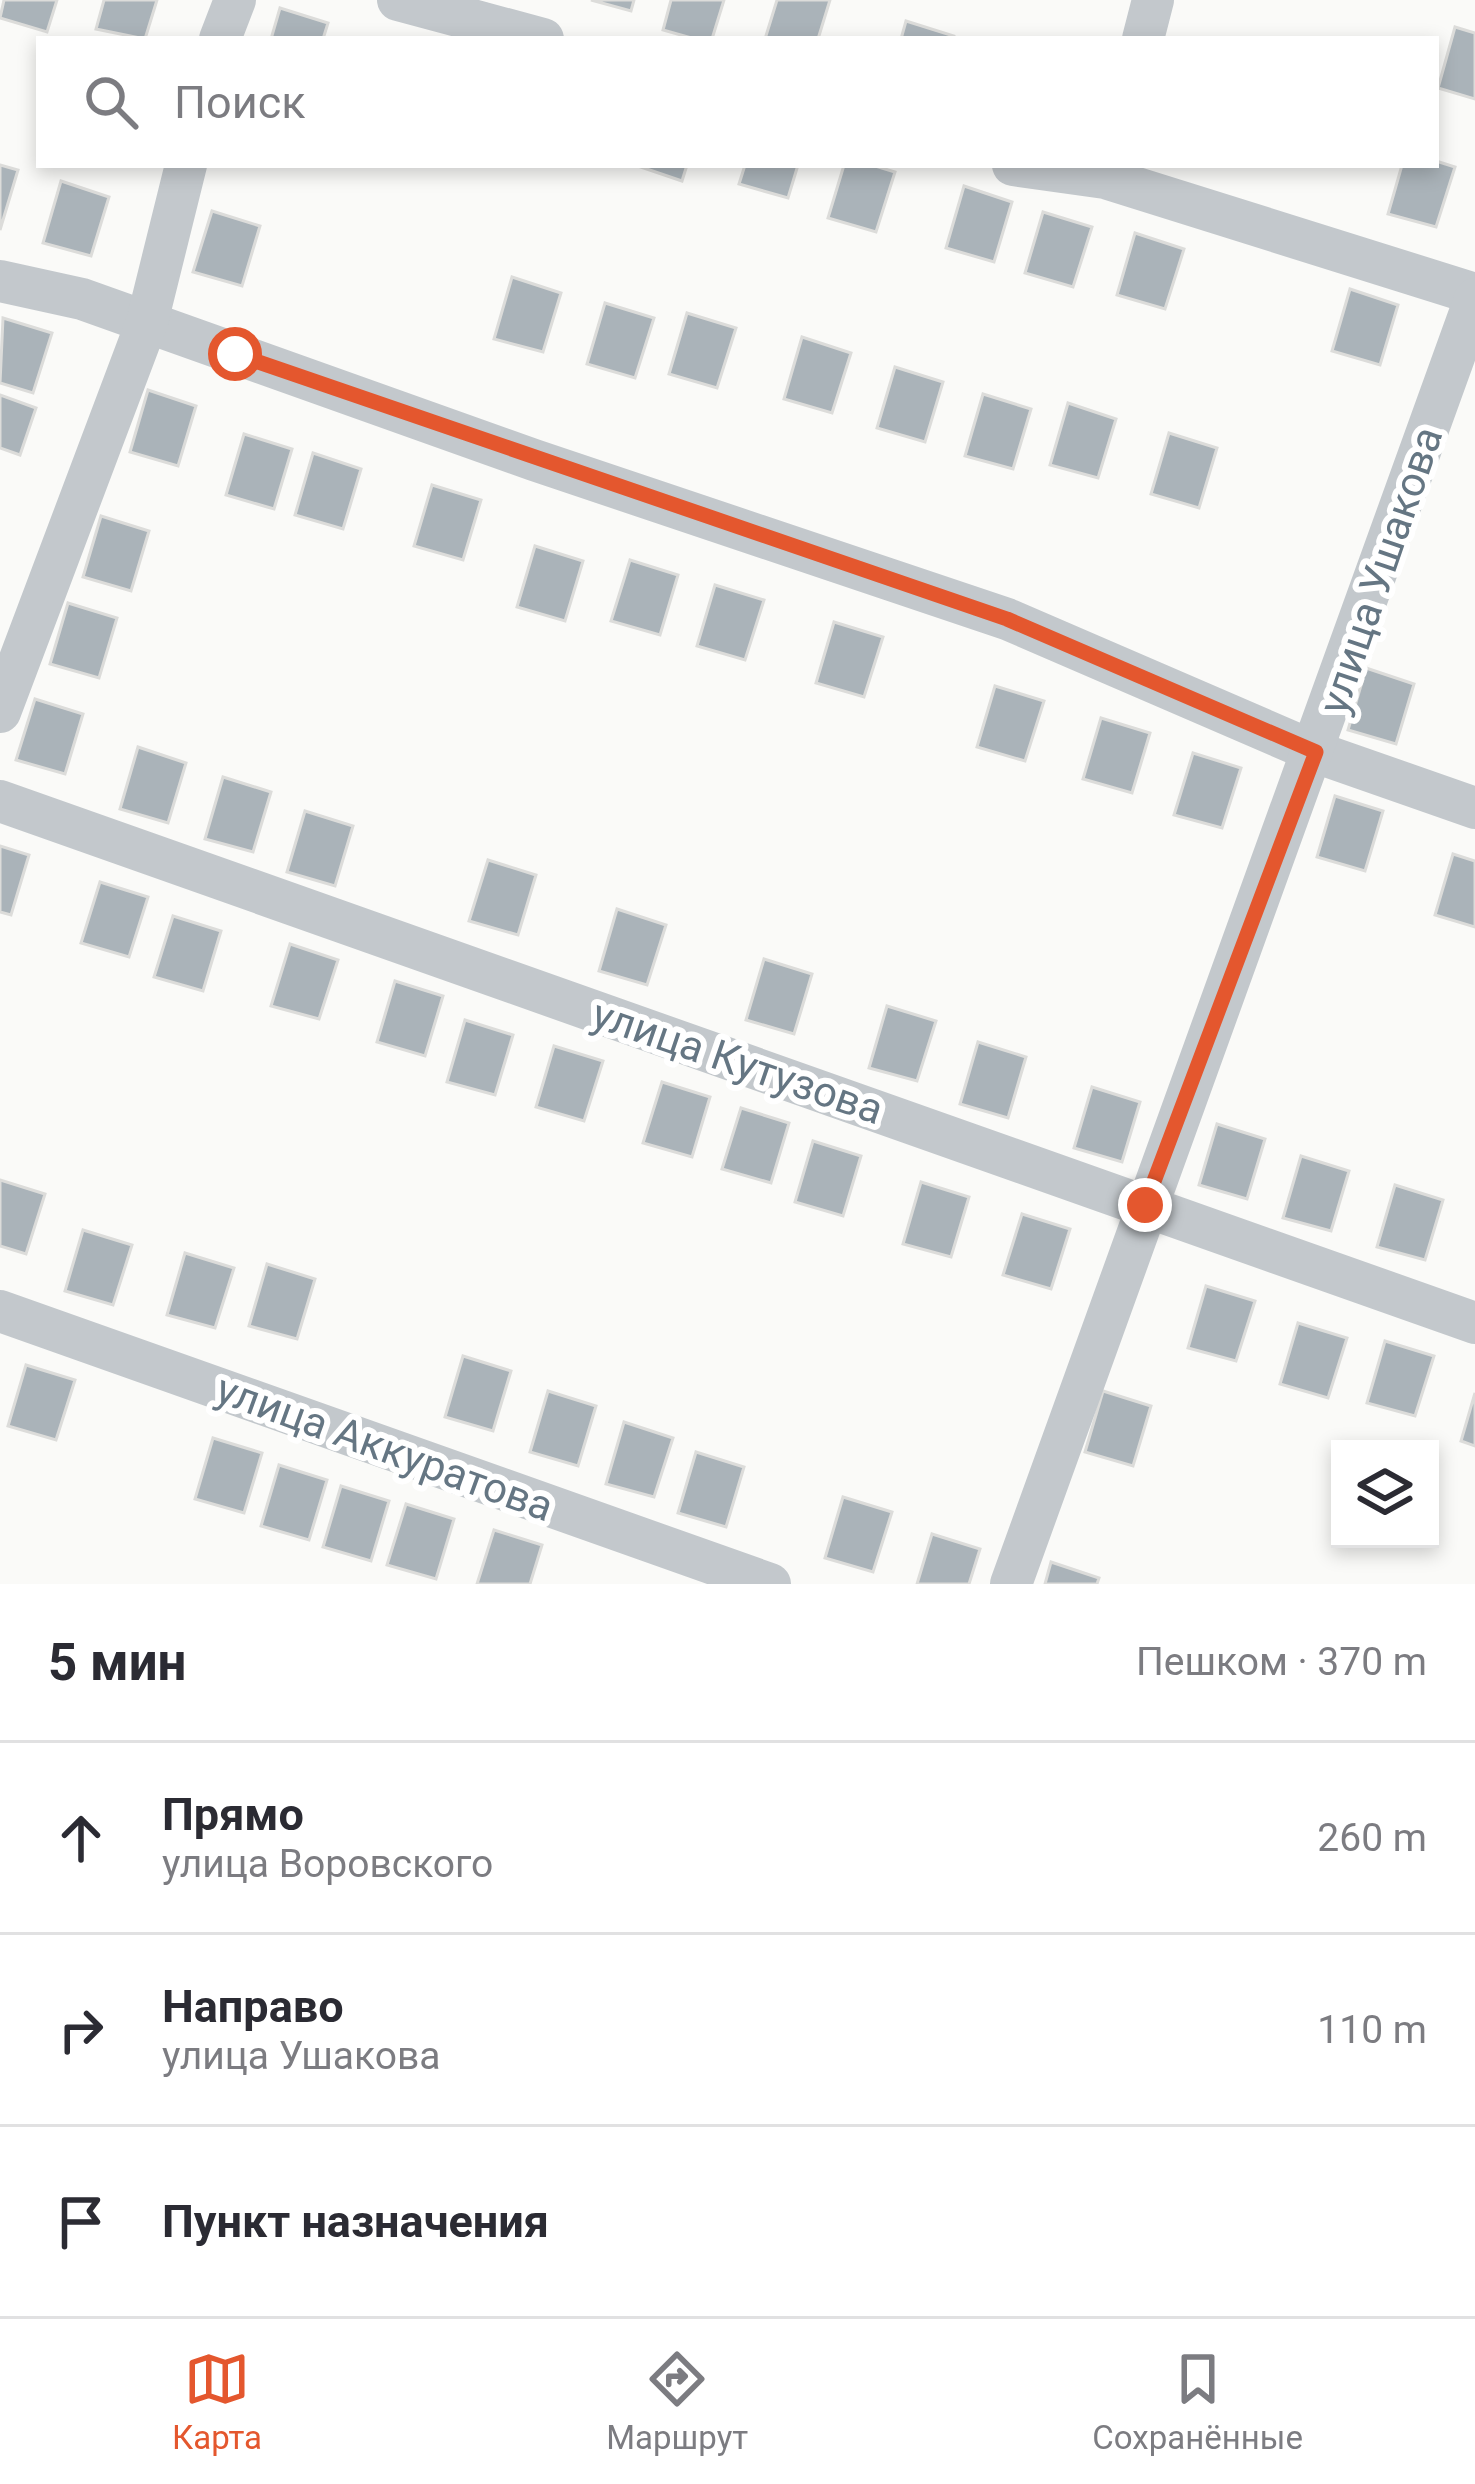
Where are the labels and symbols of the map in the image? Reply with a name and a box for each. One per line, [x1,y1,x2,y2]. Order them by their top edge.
route start [208,327,262,381]
street label: улица Ушакова [1308,420,1452,720]
street label: улица Кутузова [586,989,890,1134]
route end [1118,1178,1172,1232]
street label: улица Аккуратова [210,1364,560,1531]

